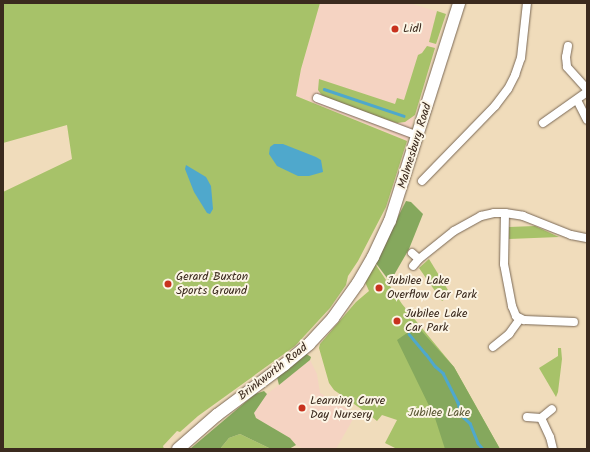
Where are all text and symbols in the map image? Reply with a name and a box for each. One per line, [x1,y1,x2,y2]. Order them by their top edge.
place label: Lidl [403,22,421,36]
marker: Lidl [390,24,400,34]
street label: Malmesbury Road [395,102,435,190]
place label: Gerard Buxton Sports Ground [176,270,248,298]
place label: Jubilee Lake Overflow Car Park [387,274,477,302]
marker: Gerard Buxton Sports Ground [163,279,173,289]
marker: Jubilee Lake Overflow Car Park [374,283,384,293]
place label: Jubilee Lake Car Park [405,307,467,335]
marker: Jubilee Lake Car Park [392,316,402,326]
street label: Brinkworth Road [235,340,311,404]
place label: Learning Curve Day Nursery [310,394,385,422]
marker: Learning Curve Day Nursery [297,403,307,413]
park label: Jubilee Lake [408,406,470,420]

